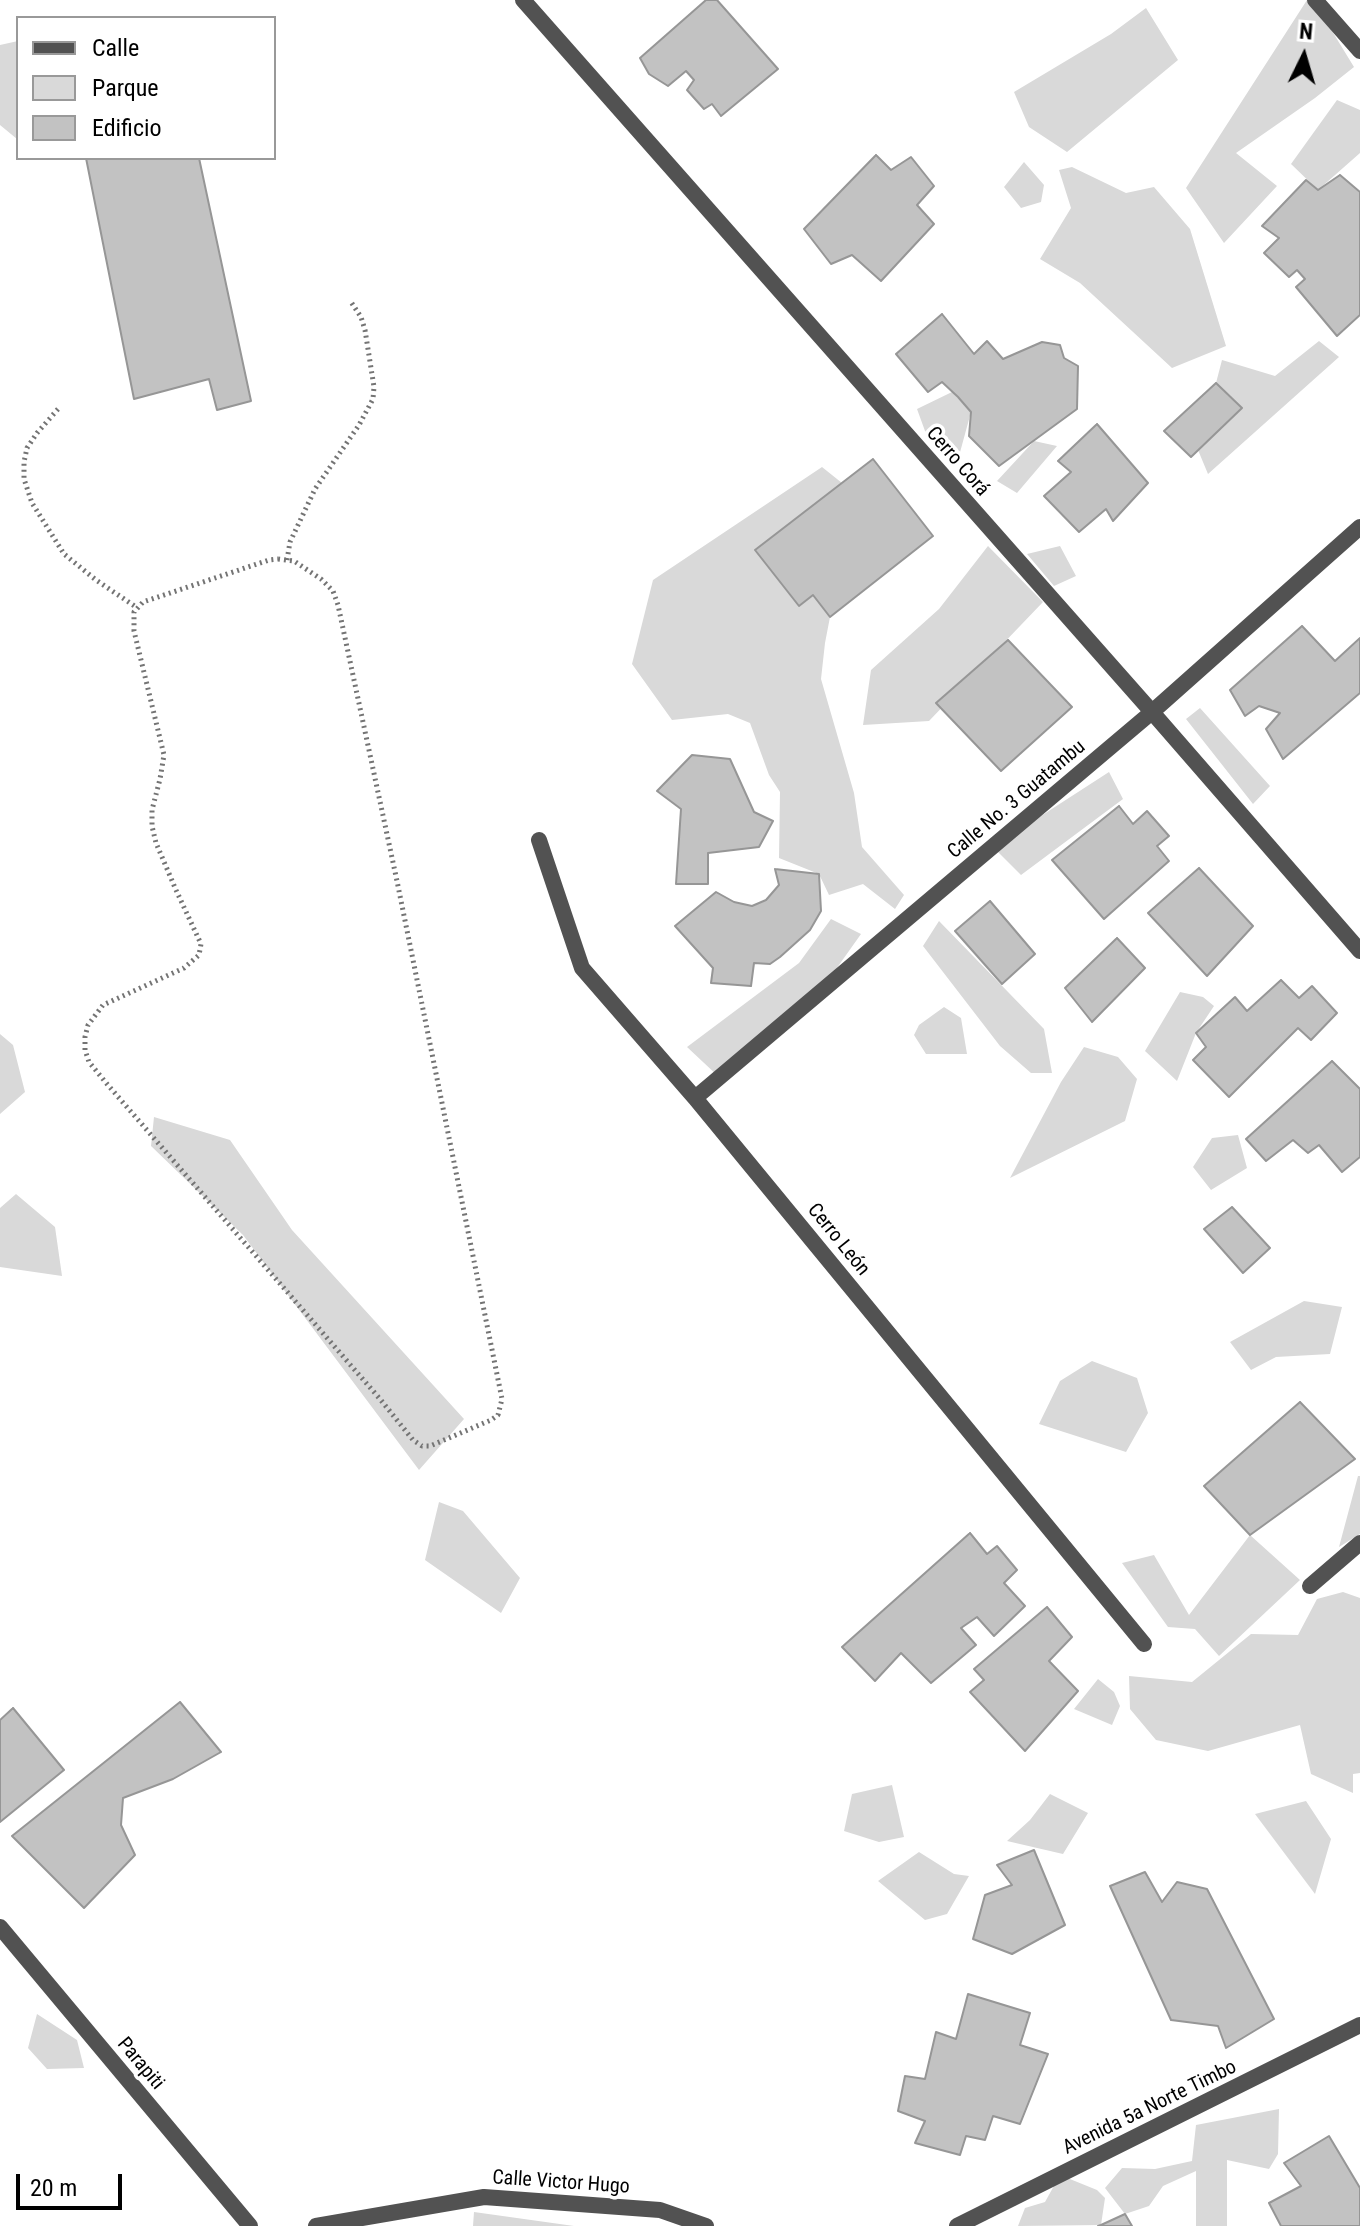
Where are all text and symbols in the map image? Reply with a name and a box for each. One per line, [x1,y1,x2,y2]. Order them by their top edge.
legend [16,16,276,160]
north arrow [1264,16,1344,96]
text: N [1298,19,1314,45]
text: Calle [92,34,139,62]
text: Parque [92,74,159,102]
text: Edificio [92,114,162,142]
street label: Cerro Corá [920,422,994,502]
street label: Calle No. 3 Guatambu [943,736,1091,864]
street label: Cerro León [802,1199,874,1281]
street label: Parapiti [111,2033,169,2095]
street label: Avenida 5a Norte Timbo [1059,2056,1241,2160]
scale bar [20,2158,126,2208]
street label: Calle Victor Hugo [492,2166,630,2200]
text: 20 m [30,2174,77,2202]

